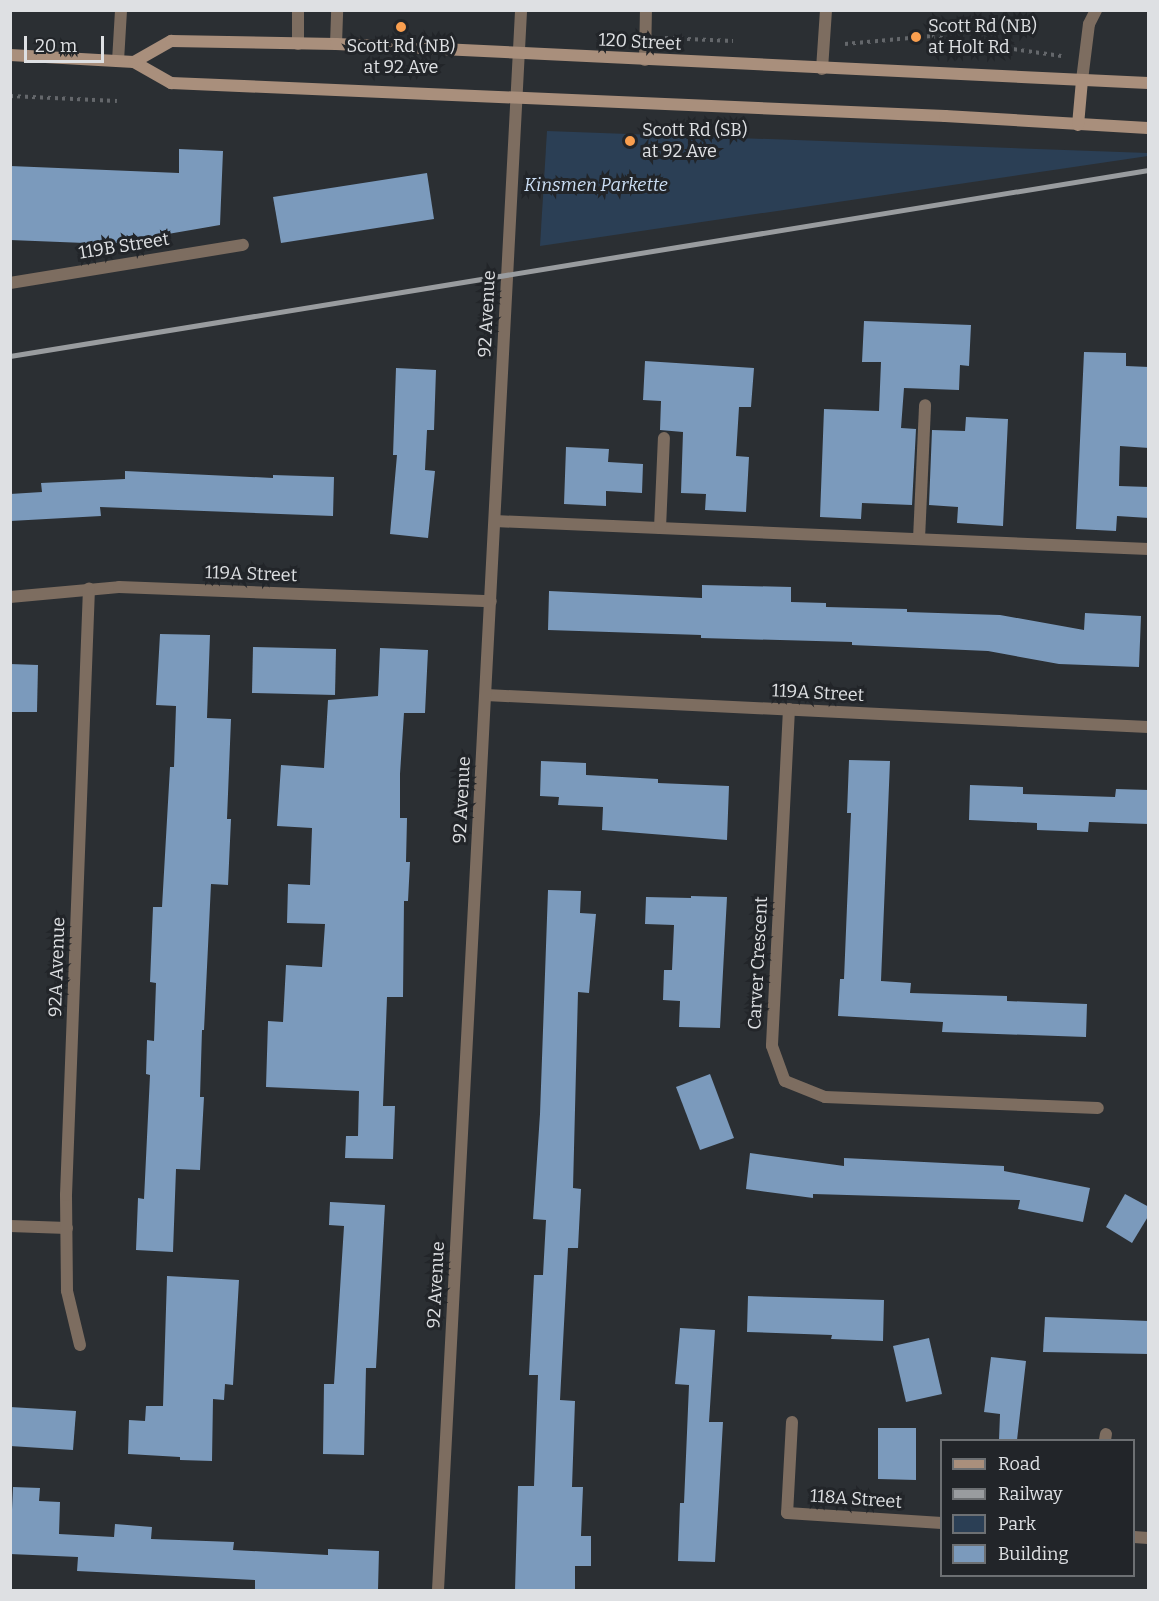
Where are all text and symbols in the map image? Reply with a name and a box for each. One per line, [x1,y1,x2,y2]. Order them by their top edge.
place label: Scott Rd (NB) at Holt Rd [928,16,1037,58]
marker: Scott Rd (NB) at 92 Ave [394,20,408,34]
scale bar [27,24,106,62]
street label: 120 Street [598,29,682,55]
marker: Scott Rd (NB) at Holt Rd [909,30,923,44]
text: 20 m [35,35,77,57]
place label: Scott Rd (NB) at 92 Ave [346,36,456,78]
place label: Scott Rd (SB) at 92 Ave [642,120,747,162]
marker: Scott Rd (SB) at 92 Ave [623,134,637,148]
park label: Kinsmen Parkette [524,174,668,196]
street label: 119B Street [77,228,171,264]
street label: 92 Avenue [474,270,500,358]
street label: 119A Street [204,562,298,586]
street label: 119A Street [771,680,865,706]
street label: 92 Avenue [449,756,475,844]
street label: Carver Crescent [744,896,772,1030]
street label: 92A Avenue [44,917,70,1017]
street label: 92 Avenue [423,1241,449,1329]
legend [940,1439,1135,1577]
text: Road [998,1453,1040,1475]
text: Railway [998,1483,1062,1505]
street label: 118A Street [809,1485,903,1513]
text: Park [998,1513,1036,1535]
text: Building [998,1543,1069,1565]

